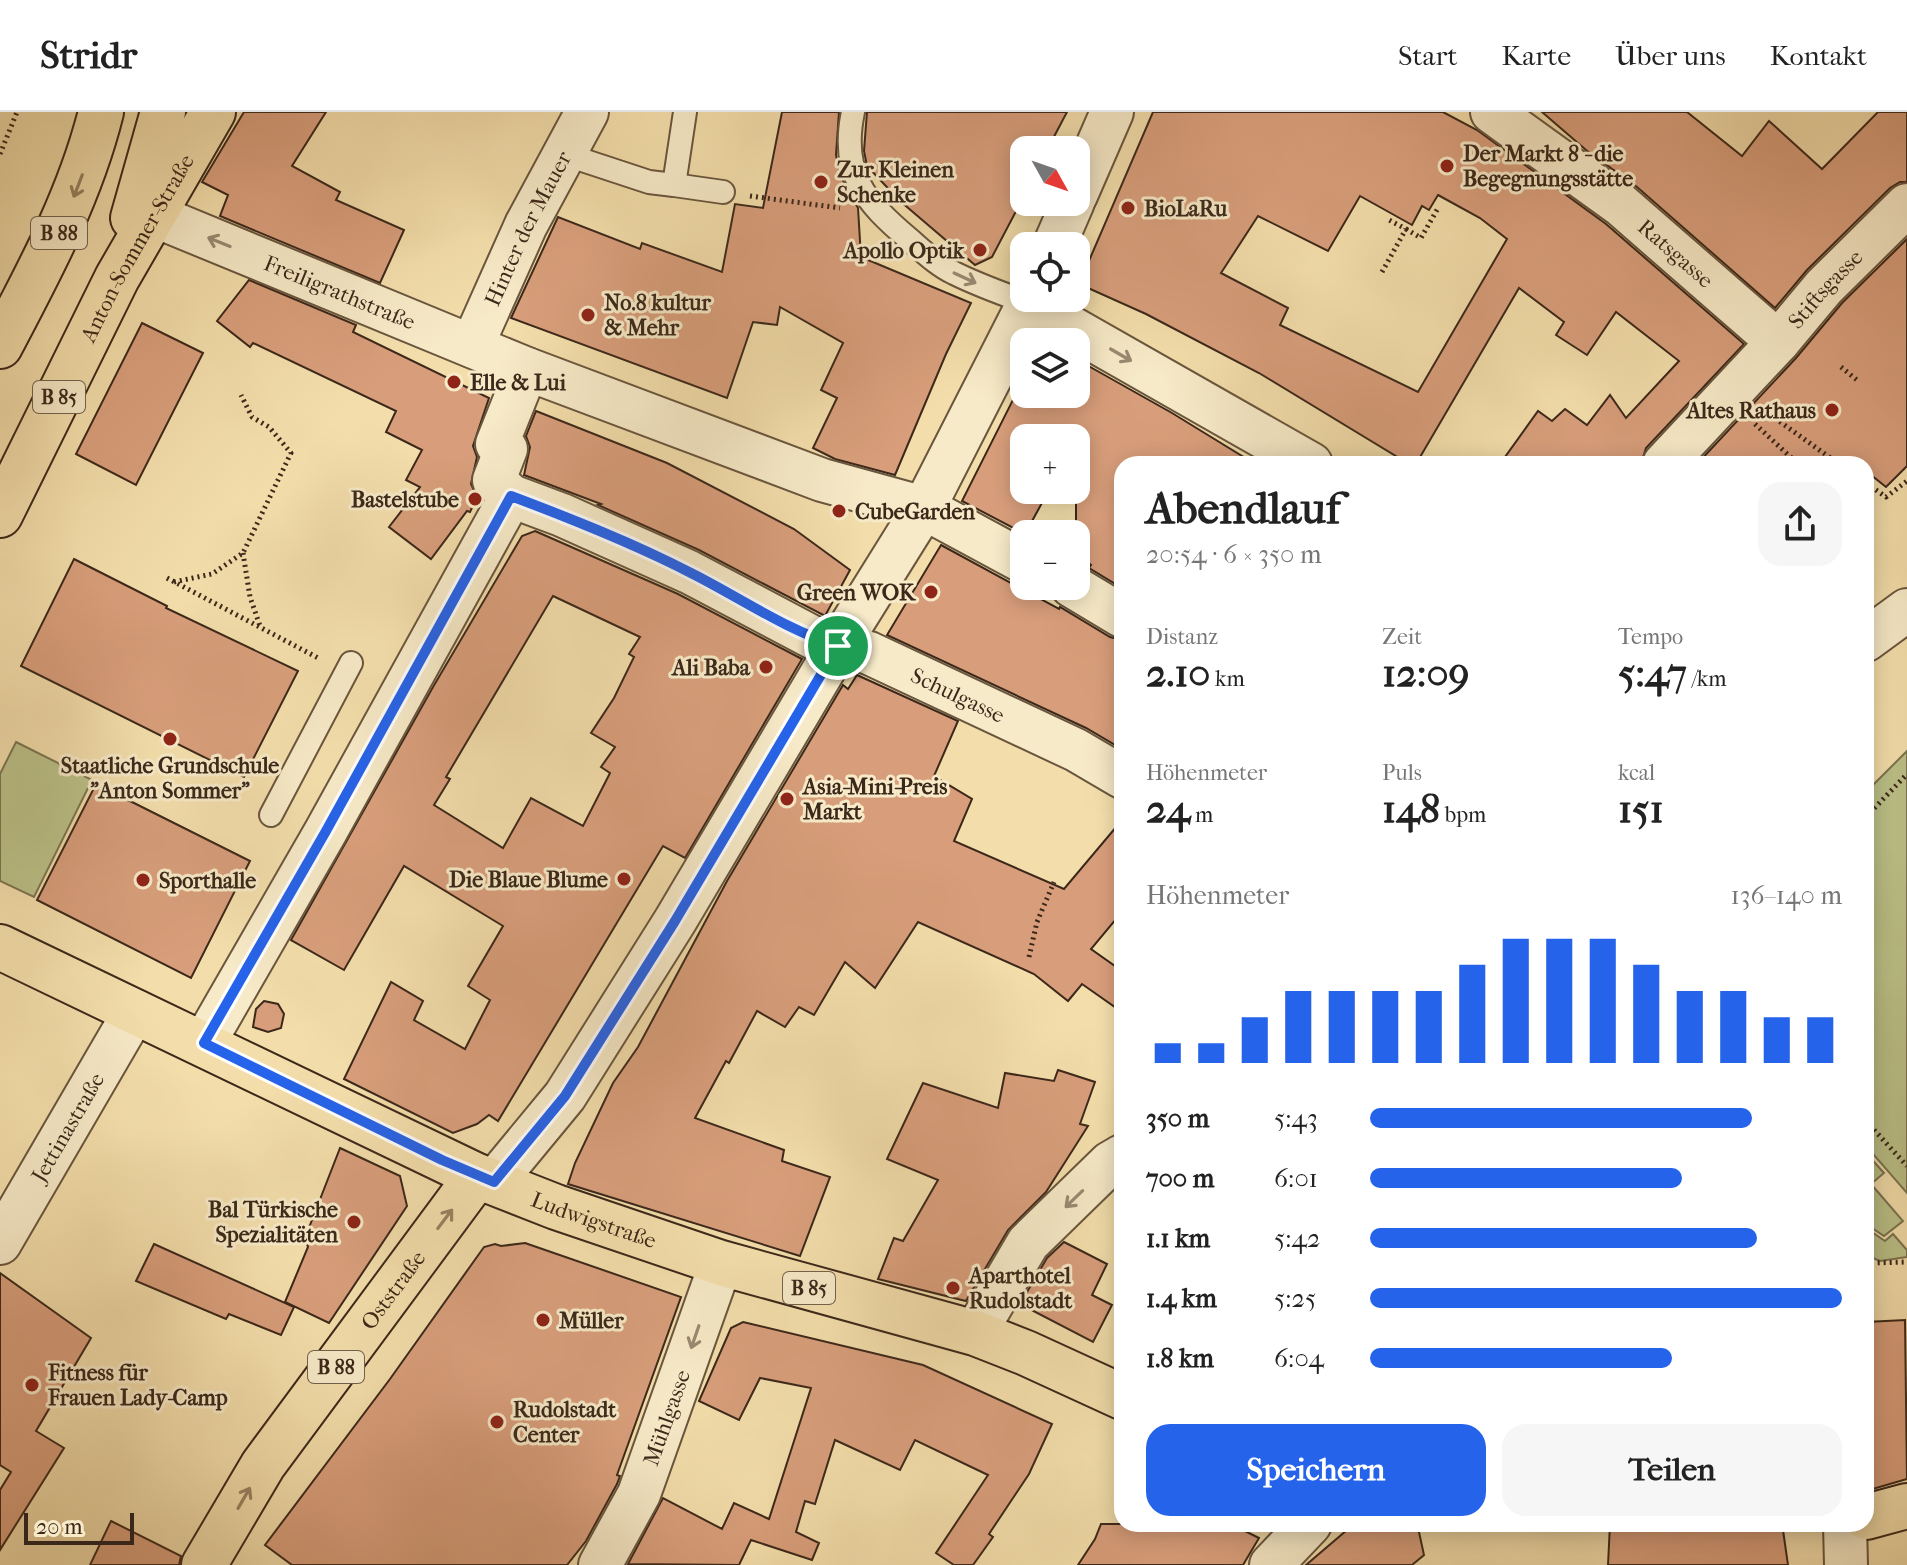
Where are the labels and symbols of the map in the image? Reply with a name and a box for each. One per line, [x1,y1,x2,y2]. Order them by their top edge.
north arrow [1010,136,1090,216]
place label: Der Markt 8 - die Begegnungsstätte [1463,141,1633,192]
street label: Hinter der Mauer [480,147,578,310]
street label: Anton-Sommer-Straße [75,150,200,348]
place label: Zur Kleinen Schenke [837,157,954,208]
marker: Der Markt 8 - die Begegnungsstätte [1438,157,1456,175]
marker: Zur Kleinen Schenke [812,173,830,191]
one-way arrow [70,174,84,198]
place label: BioLaRu [1144,196,1228,222]
marker: BioLaRu [1119,199,1137,217]
street label: Ratsgasse [1632,214,1718,294]
road number: B 88 [31,217,87,249]
one-way arrow [207,234,232,248]
place label: Apollo Optik [842,238,965,264]
marker: Apollo Optik [971,241,989,259]
street label: Stiftsgasse [1783,244,1868,334]
street label: Freiligrathstraße [260,250,419,336]
one-way arrow [953,271,977,286]
place label: No.8 kultur & Mehr [604,290,711,341]
marker: No.8 kultur & Mehr [579,306,597,324]
one-way arrow [1109,347,1132,363]
place label: Elle & Lui [470,370,567,396]
marker: Elle & Lui [445,373,463,391]
road number: B 85 [33,381,85,413]
place label: Altes Rathaus [1685,398,1816,424]
marker: Altes Rathaus [1823,401,1841,419]
place label: Bastelstube [351,487,459,513]
marker: Bastelstube [466,490,484,508]
place label: CubeGarden [855,499,975,525]
marker: CubeGarden [830,502,848,520]
place label: Green WOK [797,580,917,606]
marker: Green WOK [922,583,940,601]
pin [804,612,872,680]
place label: Ali Baba [670,655,751,681]
marker: Ali Baba [757,658,775,676]
street label: Schulgasse [907,663,1009,729]
marker: Staatliche Grundschule "Anton Sommer" [161,730,179,748]
place label: Staatliche Grundschule "Anton Sommer" [61,753,279,804]
place label: Asia-Mini-Preis Markt [801,774,947,825]
marker: Asia-Mini-Preis Markt [778,790,796,808]
place label: Die Blaue Blume [449,867,608,893]
place label: Sporthalle [159,868,256,894]
marker: Die Blaue Blume [615,870,633,888]
marker: Sporthalle [134,871,152,889]
street label: Jettinastraße [25,1068,110,1189]
street label: Ludwigstraße [527,1187,660,1254]
one-way arrow [1064,1189,1084,1208]
place label: Bal Türkische Spezialitäten [208,1197,338,1248]
one-way arrow [437,1209,454,1230]
marker: Bal Türkische Spezialitäten [345,1213,363,1231]
street label: Oststraße [356,1246,431,1335]
place label: Aparthotel Rudolstadt [967,1263,1073,1314]
road number: B 85 [783,1272,835,1304]
marker: Aparthotel Rudolstadt [944,1279,962,1297]
place label: Müller [558,1308,624,1334]
marker: Müller [534,1311,552,1329]
one-way arrow [687,1324,701,1349]
road number: B 88 [308,1351,364,1383]
place label: Fitness für Frauen Lady-Camp [47,1360,228,1411]
street label: Mühlgasse [638,1367,696,1469]
marker: Fitness für Frauen Lady-Camp [23,1376,41,1394]
place label: Rudolstadt Center [513,1397,617,1448]
marker: Rudolstadt Center [488,1413,506,1431]
one-way arrow [236,1487,252,1510]
scale bar [24,1509,134,1545]

